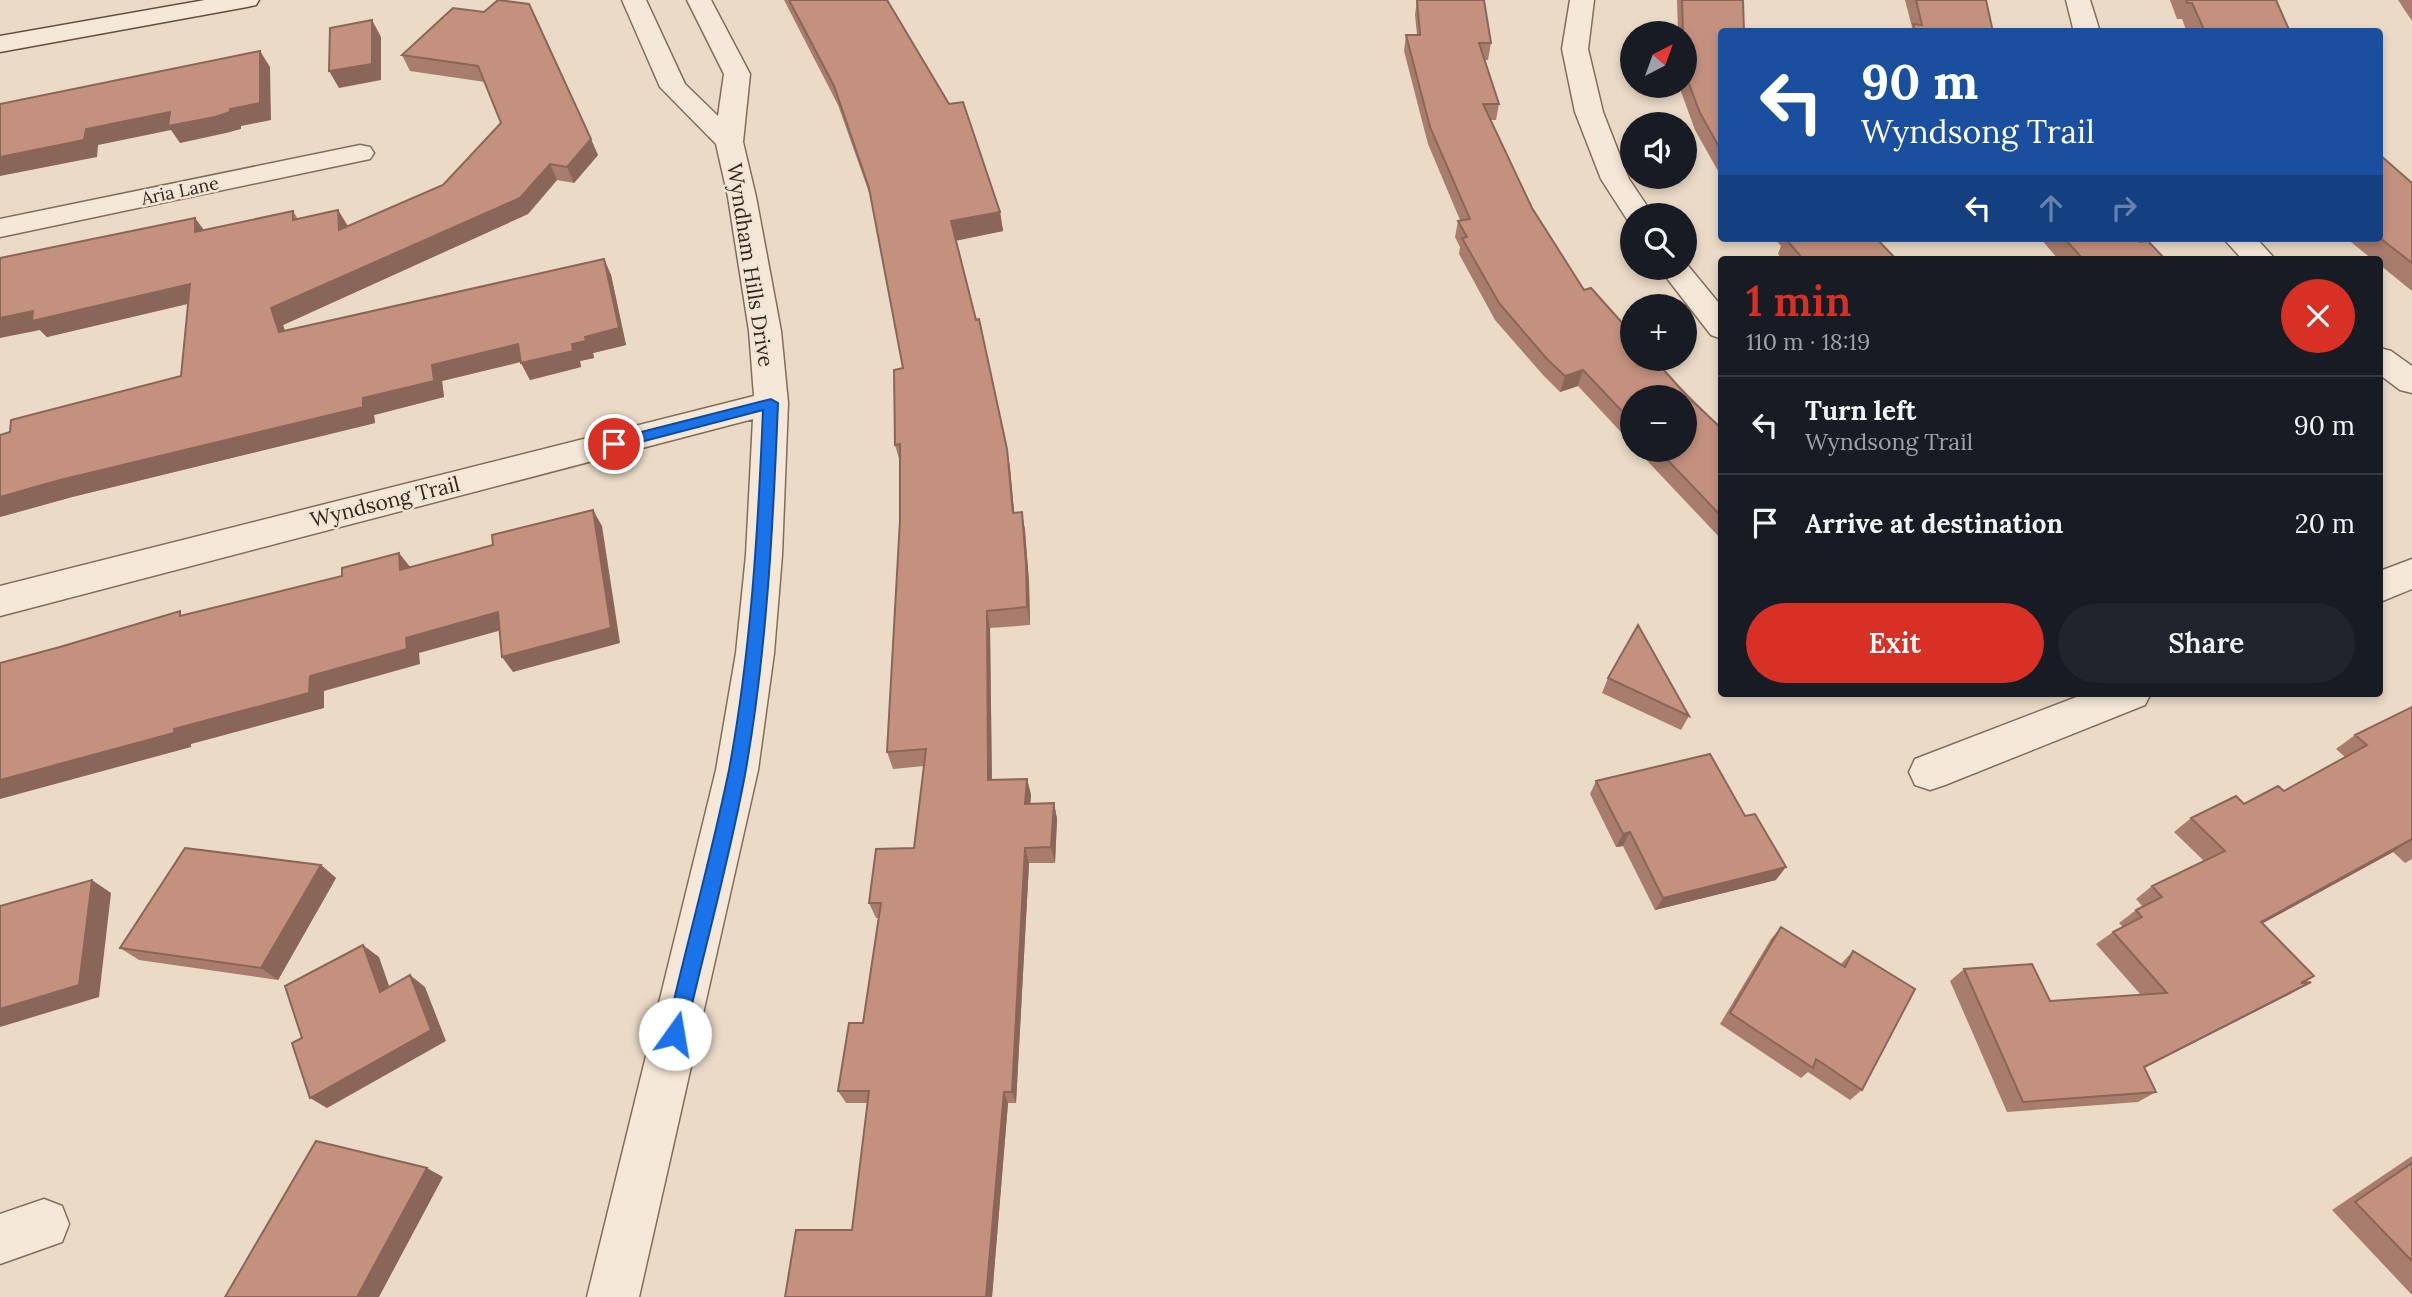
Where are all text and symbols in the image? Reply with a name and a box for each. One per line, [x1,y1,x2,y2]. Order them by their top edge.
north arrow [1620,21,1698,98]
map controls [1620,21,1697,462]
text: 90 m [1861,50,1978,112]
icon: left [1746,56,1837,147]
text: Wyndsong Trail [1861,111,2095,152]
button: sound [1620,112,1697,189]
street label: Wyndham Hills Drive [721,161,780,369]
street label: Aria Lane [138,171,221,210]
icon: left [1959,189,1997,227]
icon: ahead [2032,189,2070,227]
icon: right [2105,189,2143,227]
button: search [1620,203,1697,280]
text: 1 min [1746,274,1851,328]
button: close [2281,279,2355,353]
button: + [1620,294,1697,371]
text: 110 m · 18:19 [1746,327,1870,356]
button: − [1620,385,1697,462]
text: Turn left [1805,394,1916,427]
icon: left [1746,406,1784,444]
text: 90 m [2294,409,2355,442]
pin [584,414,644,474]
icon: arrive [595,425,633,463]
text: Wyndsong Trail [1805,427,1973,456]
street label: Wyndsong Trail [307,470,463,533]
icon: arrive [1746,504,1784,542]
text: Arrive at destination [1805,507,2063,540]
text: 20 m [2295,507,2355,540]
button: Exit [1746,603,2044,683]
button: Share [2058,603,2355,683]
position arrow [638,997,712,1071]

